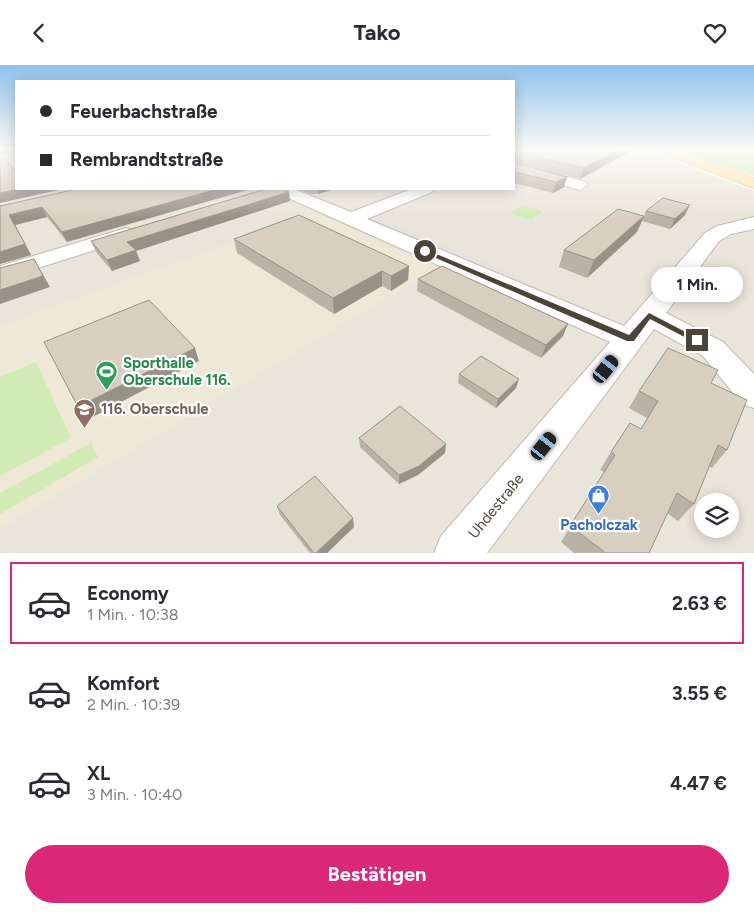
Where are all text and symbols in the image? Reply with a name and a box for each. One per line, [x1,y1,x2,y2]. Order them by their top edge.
icon: back [25,19,53,47]
text: Tako [353,19,401,46]
icon: heart [701,19,729,47]
text: Feuerbachstraße [70,100,218,123]
text: Rembrandtstraße [70,148,223,171]
route start [414,240,436,262]
callout: 1 Min. [651,267,743,303]
text: 1 Min. [676,275,718,294]
route end [686,329,708,351]
car [590,353,621,385]
place label: Sporthalle Oberschule 116. [123,354,231,389]
sports icon: Sporthalle Oberschule 116. [95,360,119,391]
school or university icon: 116. Oberschule [73,397,97,428]
place label: 116. Oberschule [101,400,209,418]
car [528,430,559,462]
street label: Uhdestraße [464,470,528,542]
shop icon: Pacholczak [587,484,611,515]
map controls [694,493,739,538]
button: layers [694,493,739,538]
place label: Pacholczak [560,516,638,534]
icon: car [27,581,72,626]
text: Economy [87,582,169,605]
text: 2.63 € [672,592,727,615]
text: 1 Min. · 10:38 [87,605,178,624]
icon: car [27,671,72,716]
text: Komfort [87,672,160,695]
text: 3.55 € [672,682,727,705]
text: 2 Min. · 10:39 [87,695,180,714]
icon: car [27,761,72,806]
text: XL [87,762,110,785]
text: 4.47 € [670,772,727,795]
text: 3 Min. · 10:40 [87,785,182,804]
button: Bestätigen [25,845,729,903]

